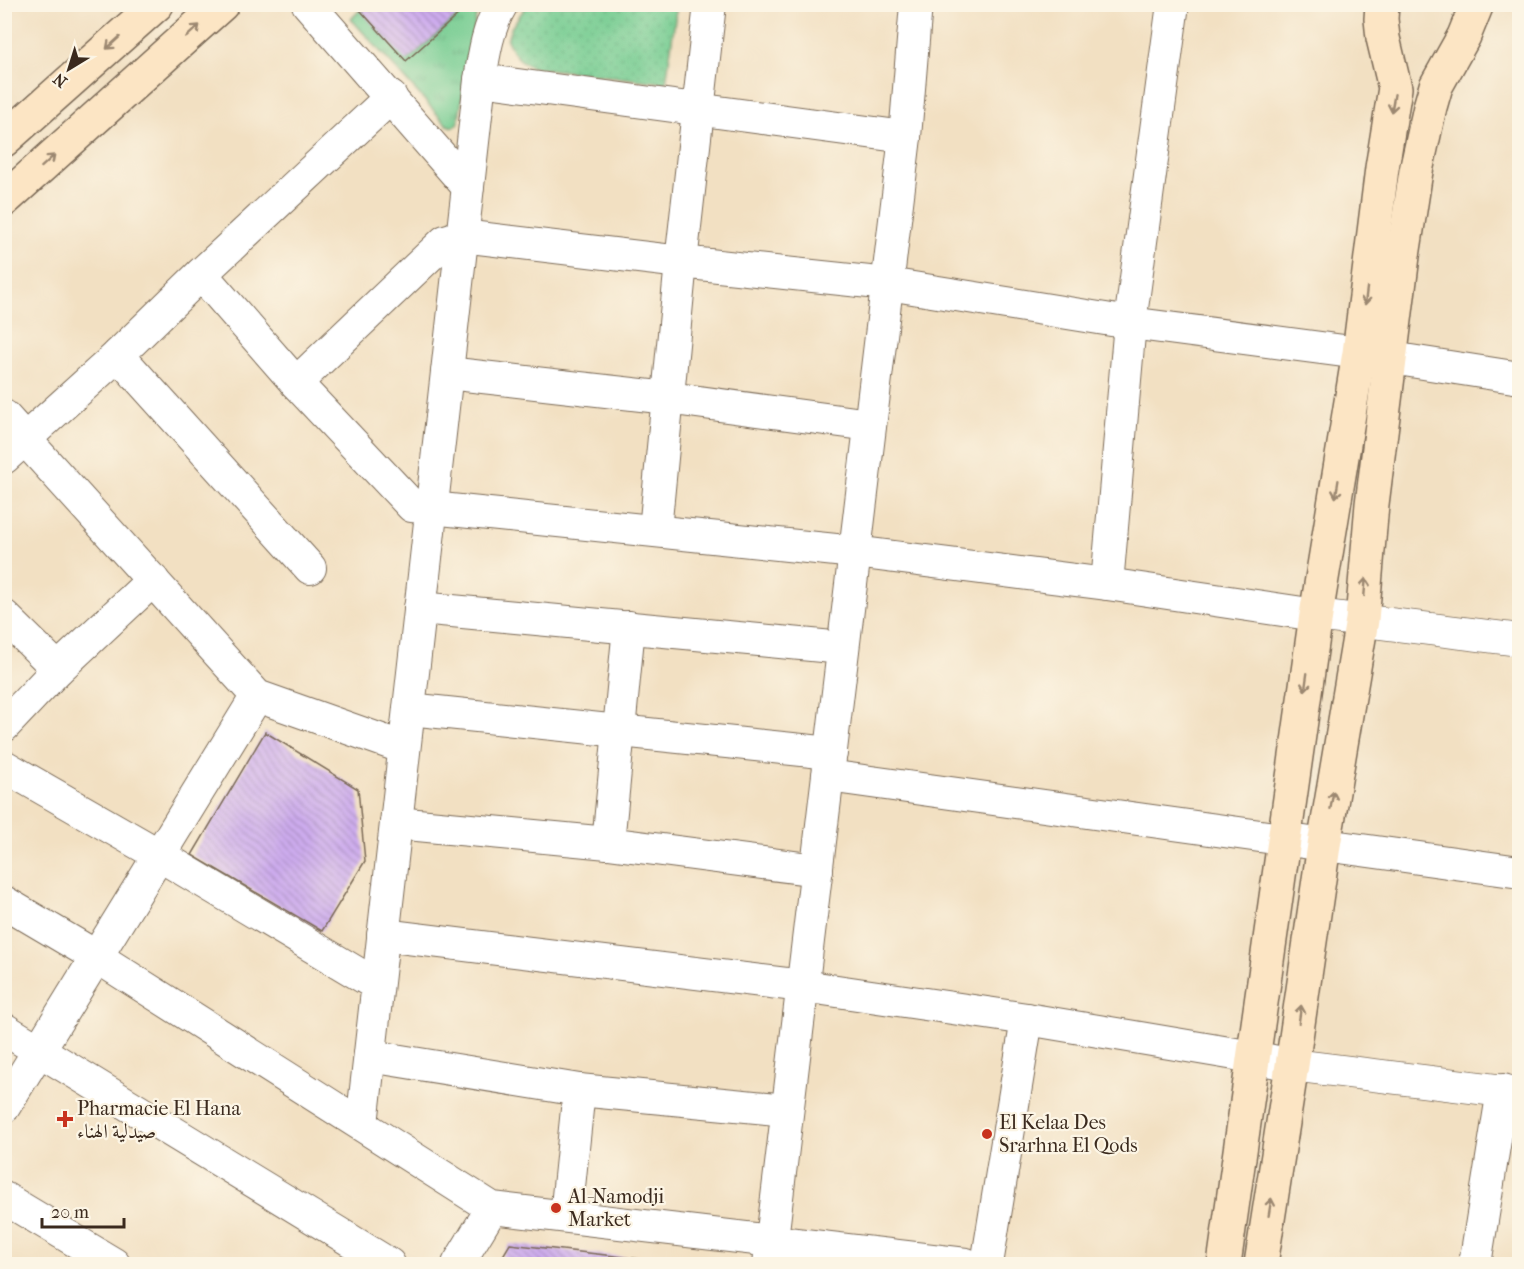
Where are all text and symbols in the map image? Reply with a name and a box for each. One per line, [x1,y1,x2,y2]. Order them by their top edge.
one-way arrow [185,24,200,38]
one-way arrow [106,36,121,50]
north arrow [39,39,99,99]
text: N [49,69,71,92]
one-way arrow [1387,93,1398,113]
one-way arrow [40,154,55,168]
one-way arrow [1360,286,1371,306]
one-way arrow [1331,479,1342,498]
one-way arrow [1360,578,1371,598]
one-way arrow [1301,671,1312,691]
one-way arrow [1326,791,1337,811]
one-way arrow [1294,1005,1305,1024]
place label: Pharmacie El Hana صيدلية الهناء [77,1097,241,1143]
place label: El Kelaa Des Srarhna El Qods [999,1111,1138,1157]
marker: Pharmacie El Hana صيدلية الهناء [58,1112,72,1126]
marker: El Kelaa Des Srarhna El Qods [980,1127,994,1141]
place label: Al-Namodji Market [567,1185,664,1231]
scale bar [42,1191,124,1229]
one-way arrow [1265,1197,1276,1217]
marker: Al-Namodji Market [549,1201,563,1215]
text: 20 m [51,1202,89,1223]

